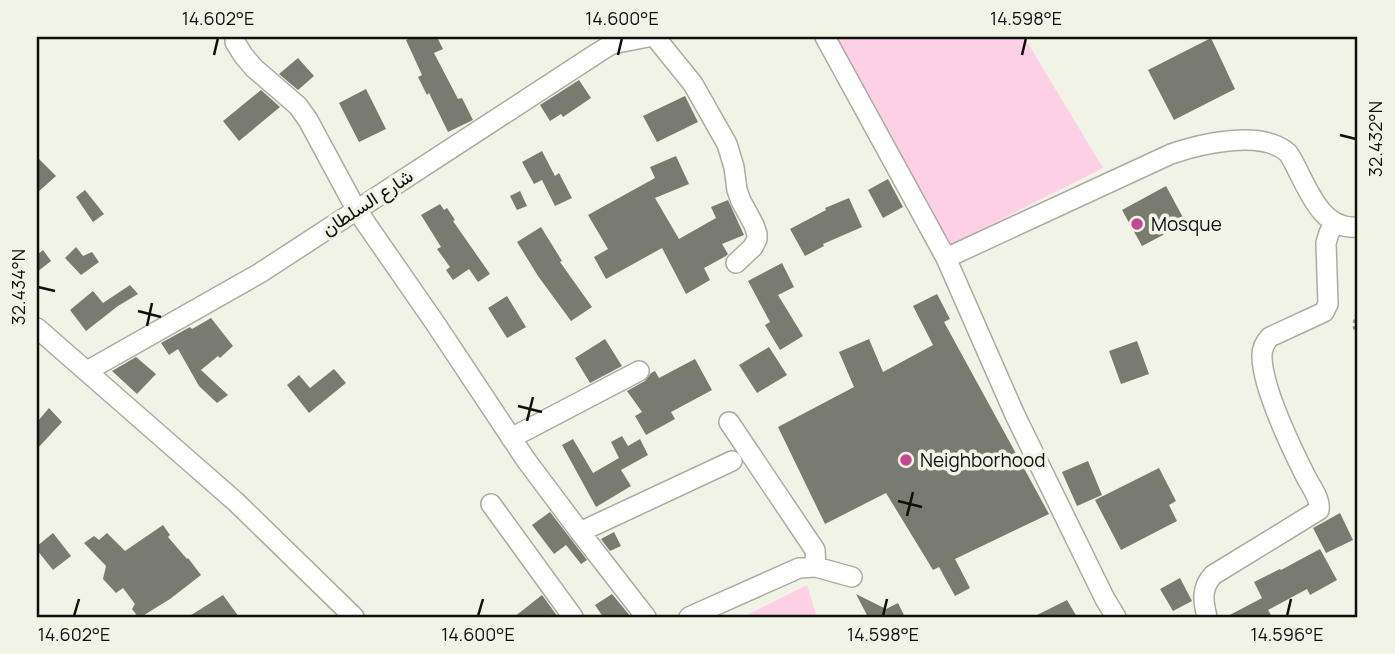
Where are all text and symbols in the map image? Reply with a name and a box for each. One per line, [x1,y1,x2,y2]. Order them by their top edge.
text: 14.602°E [182,6,254,30]
text: 14.600°E [585,6,659,30]
text: 14.598°E [990,6,1062,30]
text: 32.432°N [1363,101,1387,177]
street label: شارع السلطان [316,163,418,241]
place label: Mosque [1151,211,1222,237]
marker: Mosque [1129,216,1145,232]
text: 32.434°N [6,249,30,325]
place label: Neighborhood [920,447,1045,473]
marker: Neighborhood [898,452,914,468]
text: 14.602°E [38,622,110,646]
text: 14.600°E [441,622,515,646]
text: 14.598°E [847,622,919,646]
text: 14.596°E [1251,622,1323,646]

